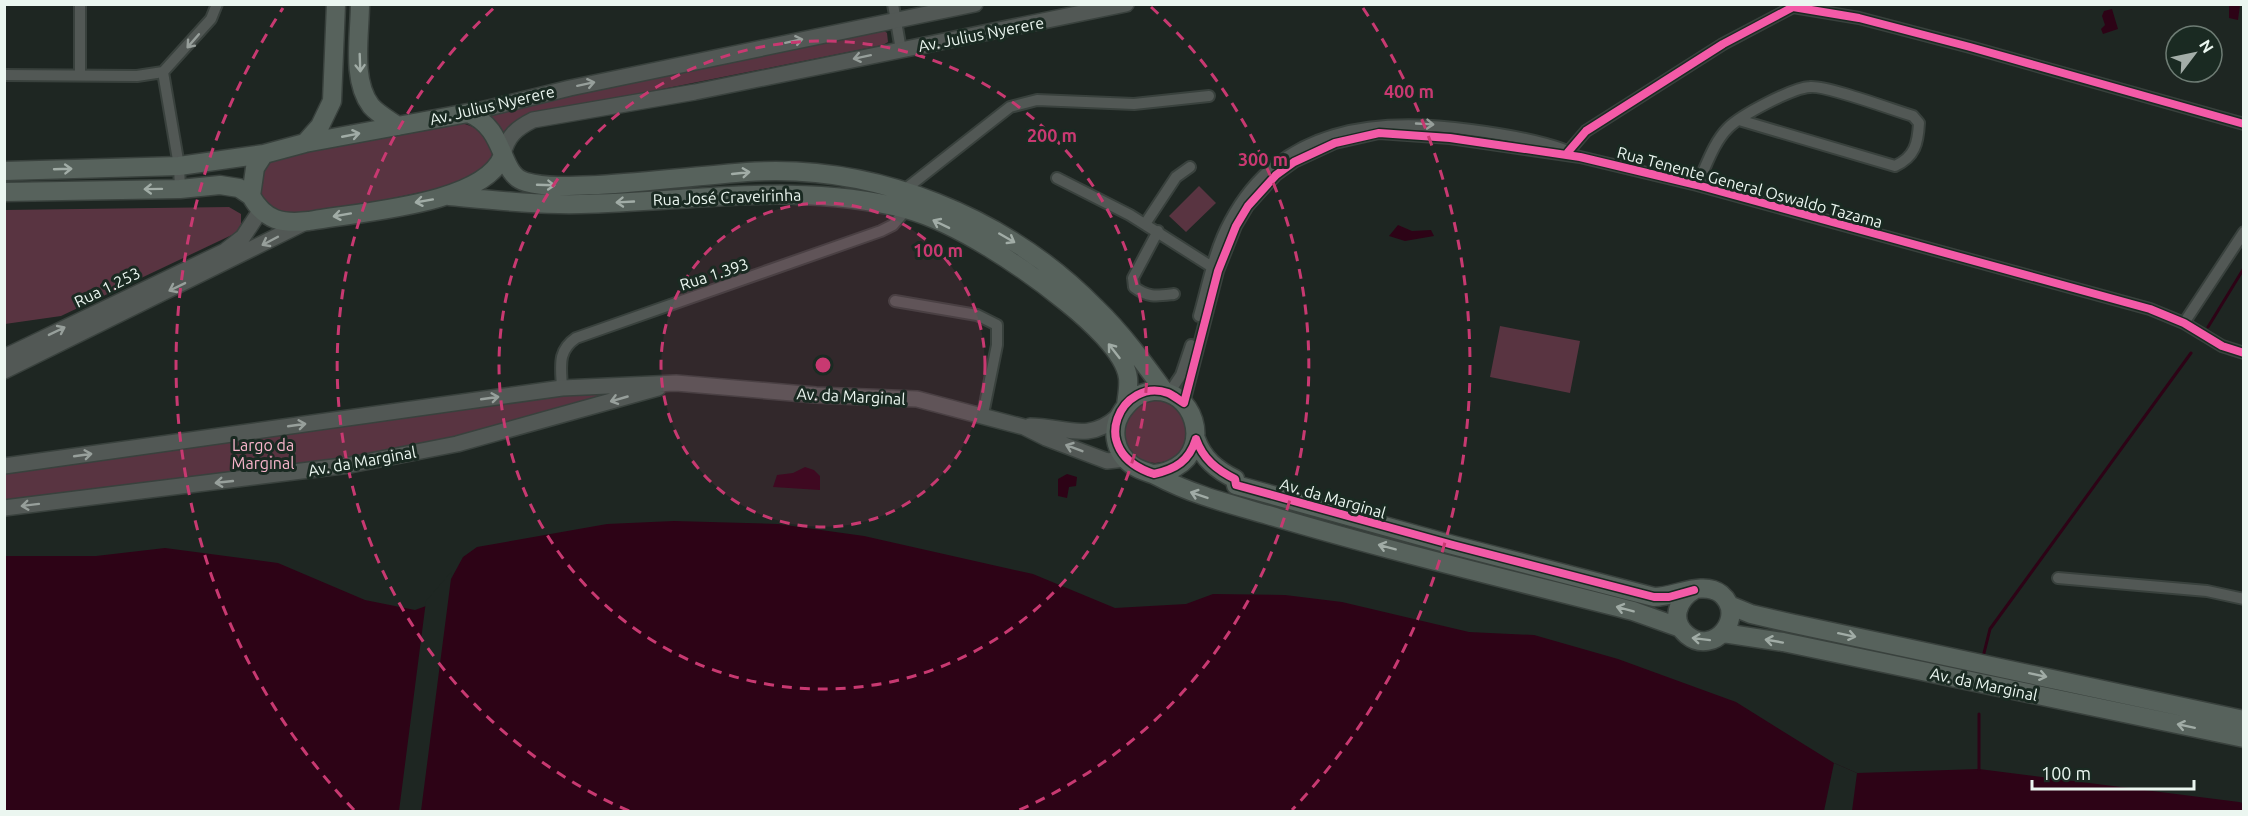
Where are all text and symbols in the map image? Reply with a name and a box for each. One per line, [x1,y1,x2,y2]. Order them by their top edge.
street label: Av. Julius Nyerere [917,13,1045,55]
north arrow [2164,24,2224,84]
one-way arrow [186,33,200,48]
one-way arrow [784,35,803,46]
text: N [2196,36,2218,56]
one-way arrow [354,52,365,72]
one-way arrow [853,52,872,64]
one-way arrow [576,78,595,90]
text: 400 m [1384,81,1434,101]
street label: Av. Julius Nyerere [428,82,556,128]
one-way arrow [1415,119,1435,130]
text: 200 m [1027,125,1077,145]
one-way arrow [341,129,361,140]
street label: Rua Tenente General Oswaldo Tazama [1615,143,1885,231]
text: 300 m [1238,149,1288,169]
one-way arrow [52,163,72,175]
one-way arrow [730,167,750,178]
one-way arrow [536,179,556,191]
one-way arrow [144,184,164,195]
street label: Rua José Craveirinha [652,185,802,209]
one-way arrow [415,195,434,206]
one-way arrow [616,196,636,207]
one-way arrow [332,210,352,221]
one-way arrow [933,218,951,229]
one-way arrow [998,232,1015,244]
one-way arrow [261,236,279,247]
text: 100 m [913,240,963,260]
street label: Rua 1.393 [677,254,751,294]
street label: Rua 1.253 [71,263,143,311]
one-way arrow [169,281,187,293]
one-way arrow [48,325,65,337]
one-way arrow [1107,343,1120,359]
centre of rings [813,355,833,375]
street label: Av. da Marginal [796,384,906,408]
one-way arrow [480,392,500,403]
one-way arrow [610,394,629,405]
one-way arrow [287,419,307,430]
park label: Largo da Marginal [232,436,294,472]
one-way arrow [1065,441,1083,452]
street label: Av. da Marginal [307,443,417,479]
one-way arrow [73,449,93,460]
street label: Av. da Marginal [1278,474,1388,522]
one-way arrow [214,477,234,488]
one-way arrow [1190,489,1209,500]
one-way arrow [21,499,40,510]
one-way arrow [1378,541,1397,553]
one-way arrow [1616,603,1635,614]
one-way arrow [1837,630,1856,641]
one-way arrow [1692,633,1711,644]
one-way arrow [1765,635,1785,646]
street label: Av. da Marginal [1929,664,2039,704]
one-way arrow [2028,670,2047,682]
one-way arrow [2177,719,2196,731]
scale bar [2032,753,2194,791]
text: 100 m [2041,763,2091,783]

